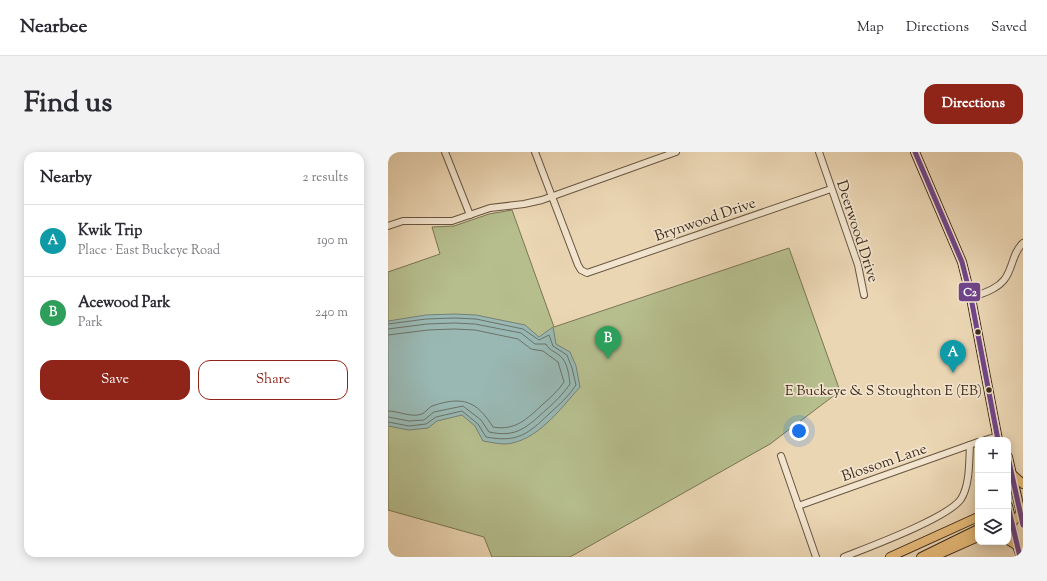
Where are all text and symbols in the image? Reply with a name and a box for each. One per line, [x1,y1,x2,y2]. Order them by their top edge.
text: Nearbee [20,14,87,41]
text: Map [857,18,884,38]
text: Directions [906,18,969,38]
text: Saved [991,18,1027,38]
text: Find us [24,84,112,124]
button: Directions [924,84,1023,124]
text: Nearby [40,166,92,190]
text: 2 results [303,169,348,187]
street label: Deerwood Drive [830,178,883,285]
street label: Brynwood Drive [652,193,759,248]
text: Kwik Trip [78,221,142,242]
text: A [48,232,58,250]
text: 190 m [317,232,348,250]
text: Place · East Buckeye Road [78,242,220,260]
line badge: C2 [958,282,981,302]
text: C2 [963,285,978,301]
text: Acewood Park [78,293,171,314]
text: B [49,304,57,322]
text: 240 m [315,304,348,322]
text: Park [78,314,103,332]
pin: B [595,326,621,359]
unlabelled marker [973,327,983,337]
pin: A [940,340,966,373]
button: Save [40,360,190,400]
button: Share [198,360,348,400]
place label: E Buckeye & S Stoughton E (EB) [785,382,982,402]
marker: E Buckeye & S Stoughton E (EB) [984,385,994,395]
your location [789,421,809,441]
map controls [975,437,1011,545]
button: + [975,437,1011,473]
street label: Blossom Lane [839,439,930,488]
button: − [975,473,1011,509]
button: layers [975,509,1011,545]

